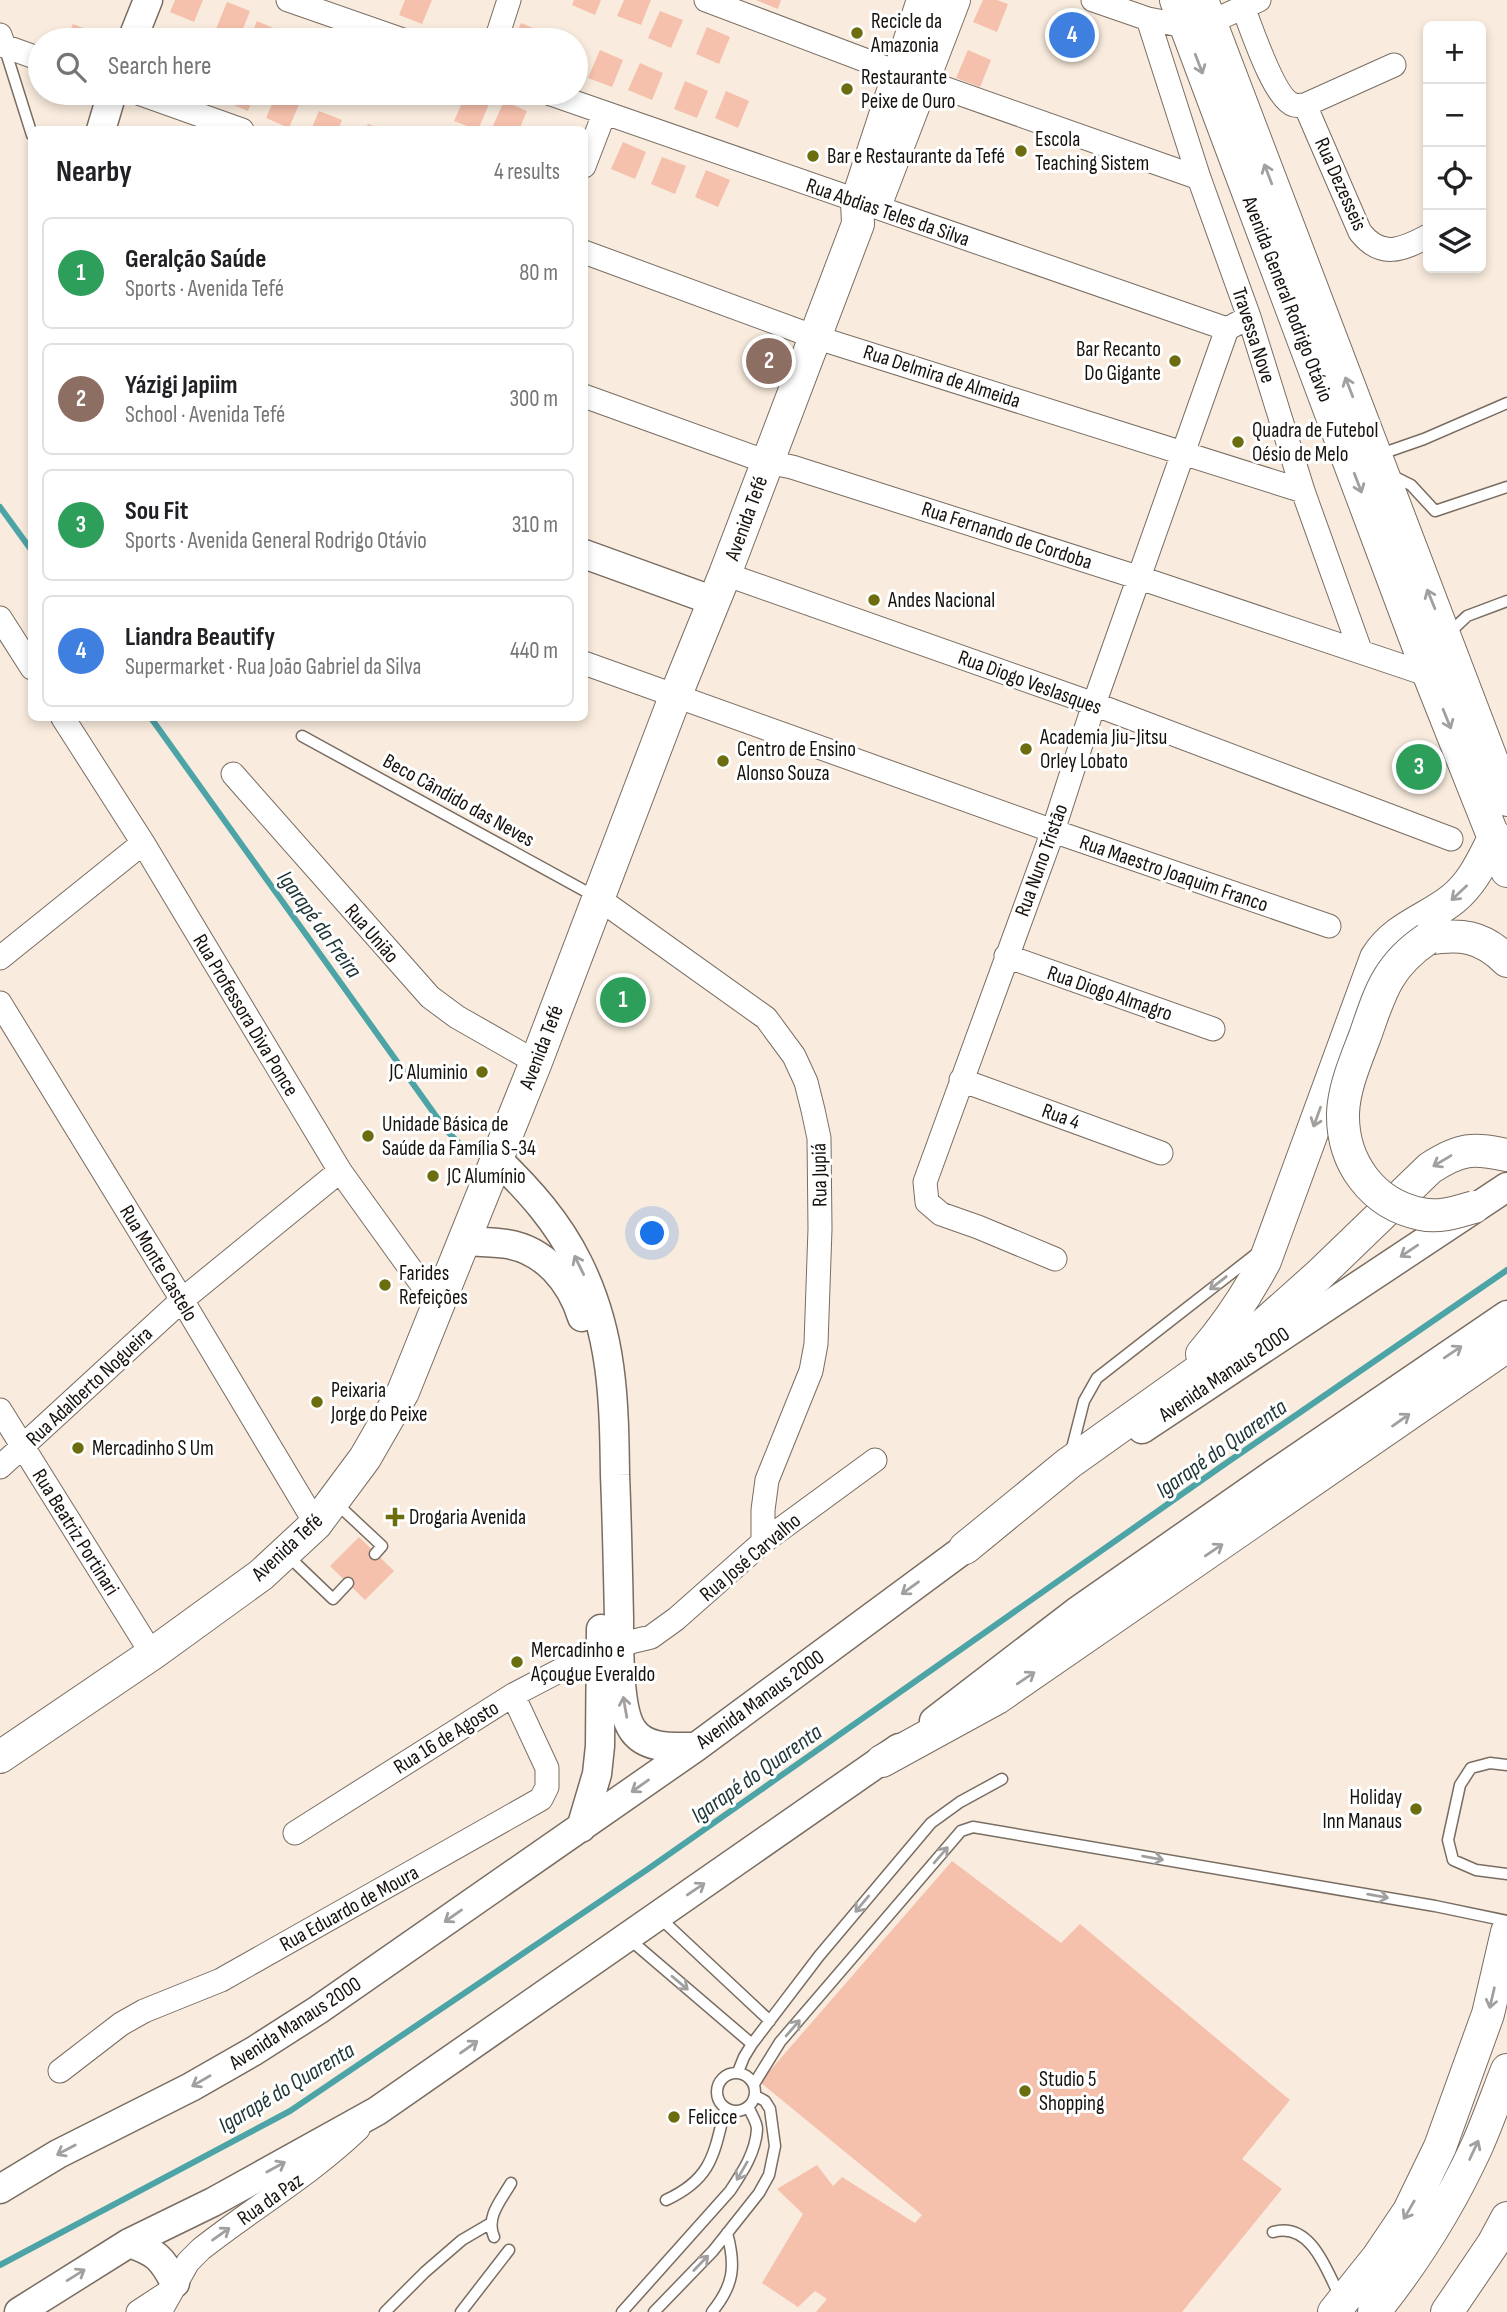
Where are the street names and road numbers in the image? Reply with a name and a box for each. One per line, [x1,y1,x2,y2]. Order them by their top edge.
street label: Rua Dezesseis [1309,134,1372,235]
street label: Rua Abdias Teles da Silva [803,173,973,252]
street label: Avenida General Rodrigo Otávio [1236,192,1338,405]
street label: Travessa Nove [1226,284,1281,386]
street label: Rua Delmira de Almeida [860,339,1023,414]
street label: Avenida Tefé [719,473,773,565]
street label: Rua Fernando de Cordoba [918,496,1095,575]
street label: Rua Diogo Veslasques [955,645,1105,720]
street label: Beco Cândido das Neves [379,748,539,852]
street label: Rua Nuno Tristão [1010,800,1073,920]
street label: Rua Maestro Joaquim Franco [1076,829,1271,917]
street label: Rua União [339,899,404,968]
street label: Rua Professora Diva Ponce [187,930,304,1101]
street label: Rua Diogo Almagro [1044,960,1176,1027]
street label: Avenida Tefé [514,1002,569,1094]
street label: Rua 4 [1038,1098,1083,1135]
street label: Rua Jupiá [806,1143,833,1207]
street label: Rua Monte Castelo [114,1201,203,1326]
street label: Rua Adalberto Nogueira [21,1321,158,1451]
street label: Avenida Manaus 2000 [1153,1321,1294,1428]
street label: Rua Beatriz Portinari [27,1465,124,1600]
street label: Avenida Tefé [246,1508,328,1587]
street label: Rua José Carvalho [695,1508,806,1607]
street label: Avenida Manaus 2000 [691,1645,829,1755]
street label: Rua 16 de Agosto [389,1695,503,1780]
street label: Rua Eduardo de Moura [275,1860,423,1957]
street label: Avenida Manaus 2000 [224,1971,366,2076]
street label: Rua da Paz [233,2168,308,2231]

